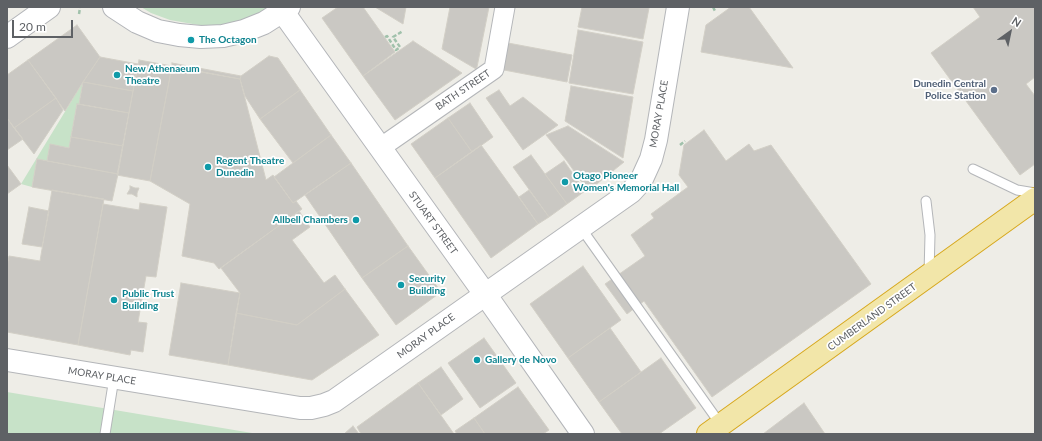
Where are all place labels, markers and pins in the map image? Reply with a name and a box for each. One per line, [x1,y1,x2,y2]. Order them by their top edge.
place label: The Octagon [199,34,257,46]
marker: The Octagon [186,35,196,45]
place label: New Athenaeum Theatre [125,63,200,86]
marker: New Athenaeum Theatre [112,70,122,80]
place label: Dunedin Central Police Station [913,78,986,102]
marker: Dunedin Central Police Station [989,85,999,95]
place label: Regent Theatre Dunedin [216,155,284,178]
marker: Regent Theatre Dunedin [203,162,213,172]
place label: Otago Pioneer Women's Memorial Hall [573,170,679,194]
marker: Otago Pioneer Women's Memorial Hall [560,177,570,187]
place label: Allbell Chambers [273,214,348,226]
marker: Allbell Chambers [351,215,361,225]
place label: Security Building [409,273,446,296]
marker: Security Building [396,280,406,290]
place label: Public Trust Building [122,288,174,312]
marker: Public Trust Building [109,295,119,305]
place label: Gallery de Novo [485,354,557,366]
marker: Gallery de Novo [472,355,482,365]

